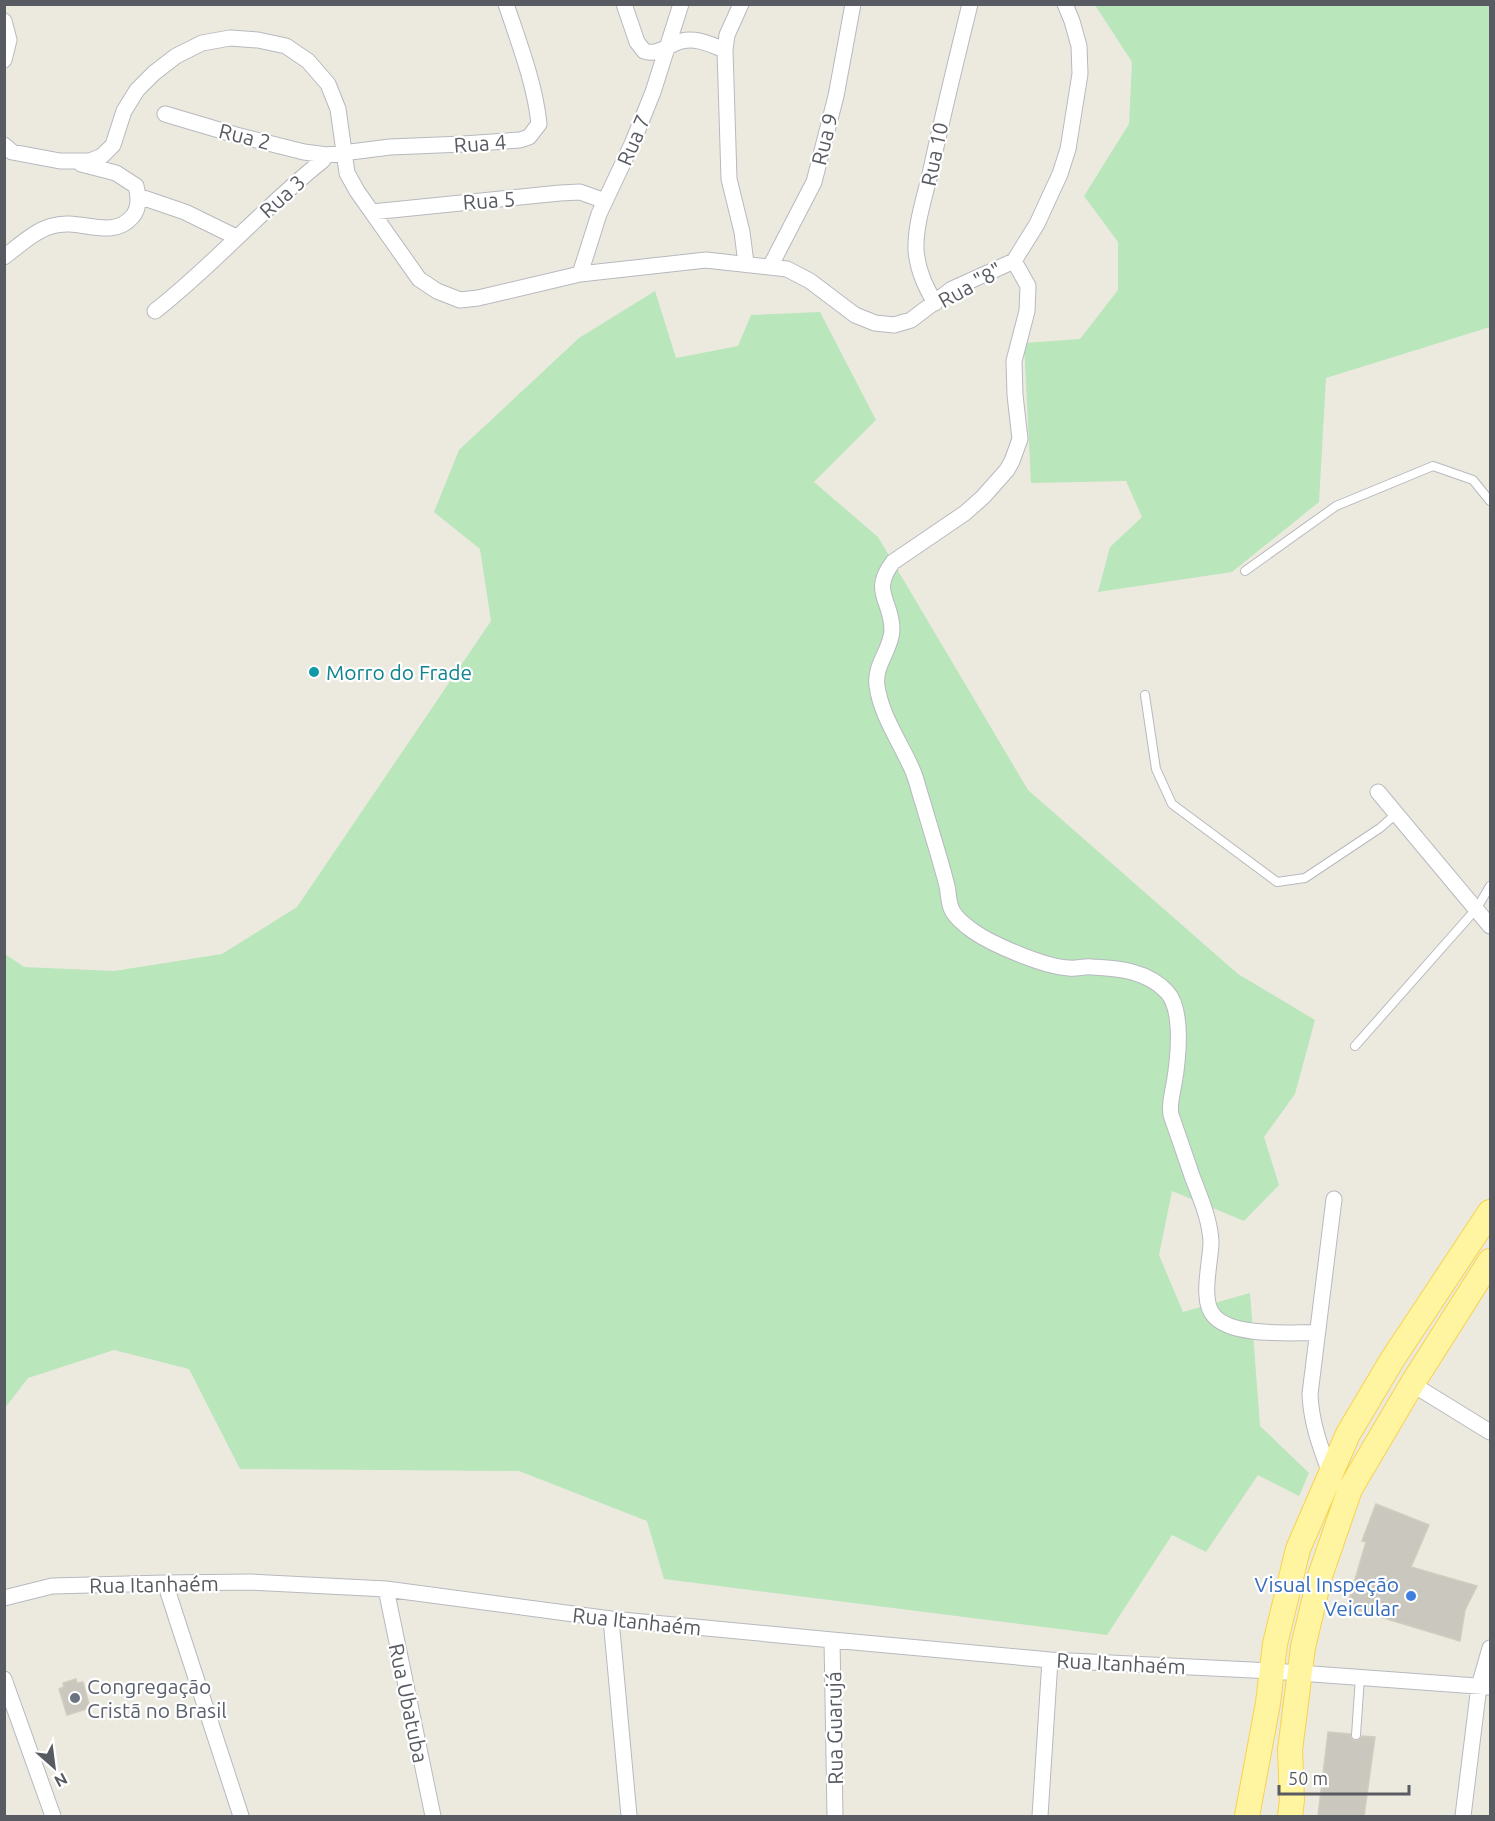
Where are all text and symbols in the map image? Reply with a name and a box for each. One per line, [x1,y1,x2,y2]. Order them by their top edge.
street label: Rua 7 [612,111,654,169]
street label: Rua 9 [806,111,842,167]
street label: Rua 2 [217,118,273,154]
street label: Rua 10 [916,120,952,188]
street label: Rua 4 [453,129,507,157]
street label: Rua 3 [254,170,310,222]
street label: Rua 5 [462,186,516,214]
street label: Rua "8" [934,258,1006,312]
place label: Morro do Frade [326,660,472,684]
marker: Morro do Frade [307,665,321,679]
street label: Rua Itanhaém [89,1571,219,1597]
place label: Visual Inspeção Veicular [1255,1572,1399,1620]
marker: Visual Inspeção Veicular [1404,1589,1418,1603]
street label: Rua Itanhaém [571,1602,703,1640]
street label: Rua Ubatuba [385,1641,433,1765]
street label: Rua Itanhaém [1056,1648,1186,1678]
street label: Rua Guarujá [821,1671,847,1785]
place label: Congregação Cristã no Brasil [87,1674,227,1722]
marker: Congregação Cristã no Brasil [68,1691,82,1705]
north arrow [24,1737,84,1797]
scale bar [1279,1758,1410,1796]
text: 50 m [1288,1768,1328,1788]
text: N [52,1769,71,1791]

